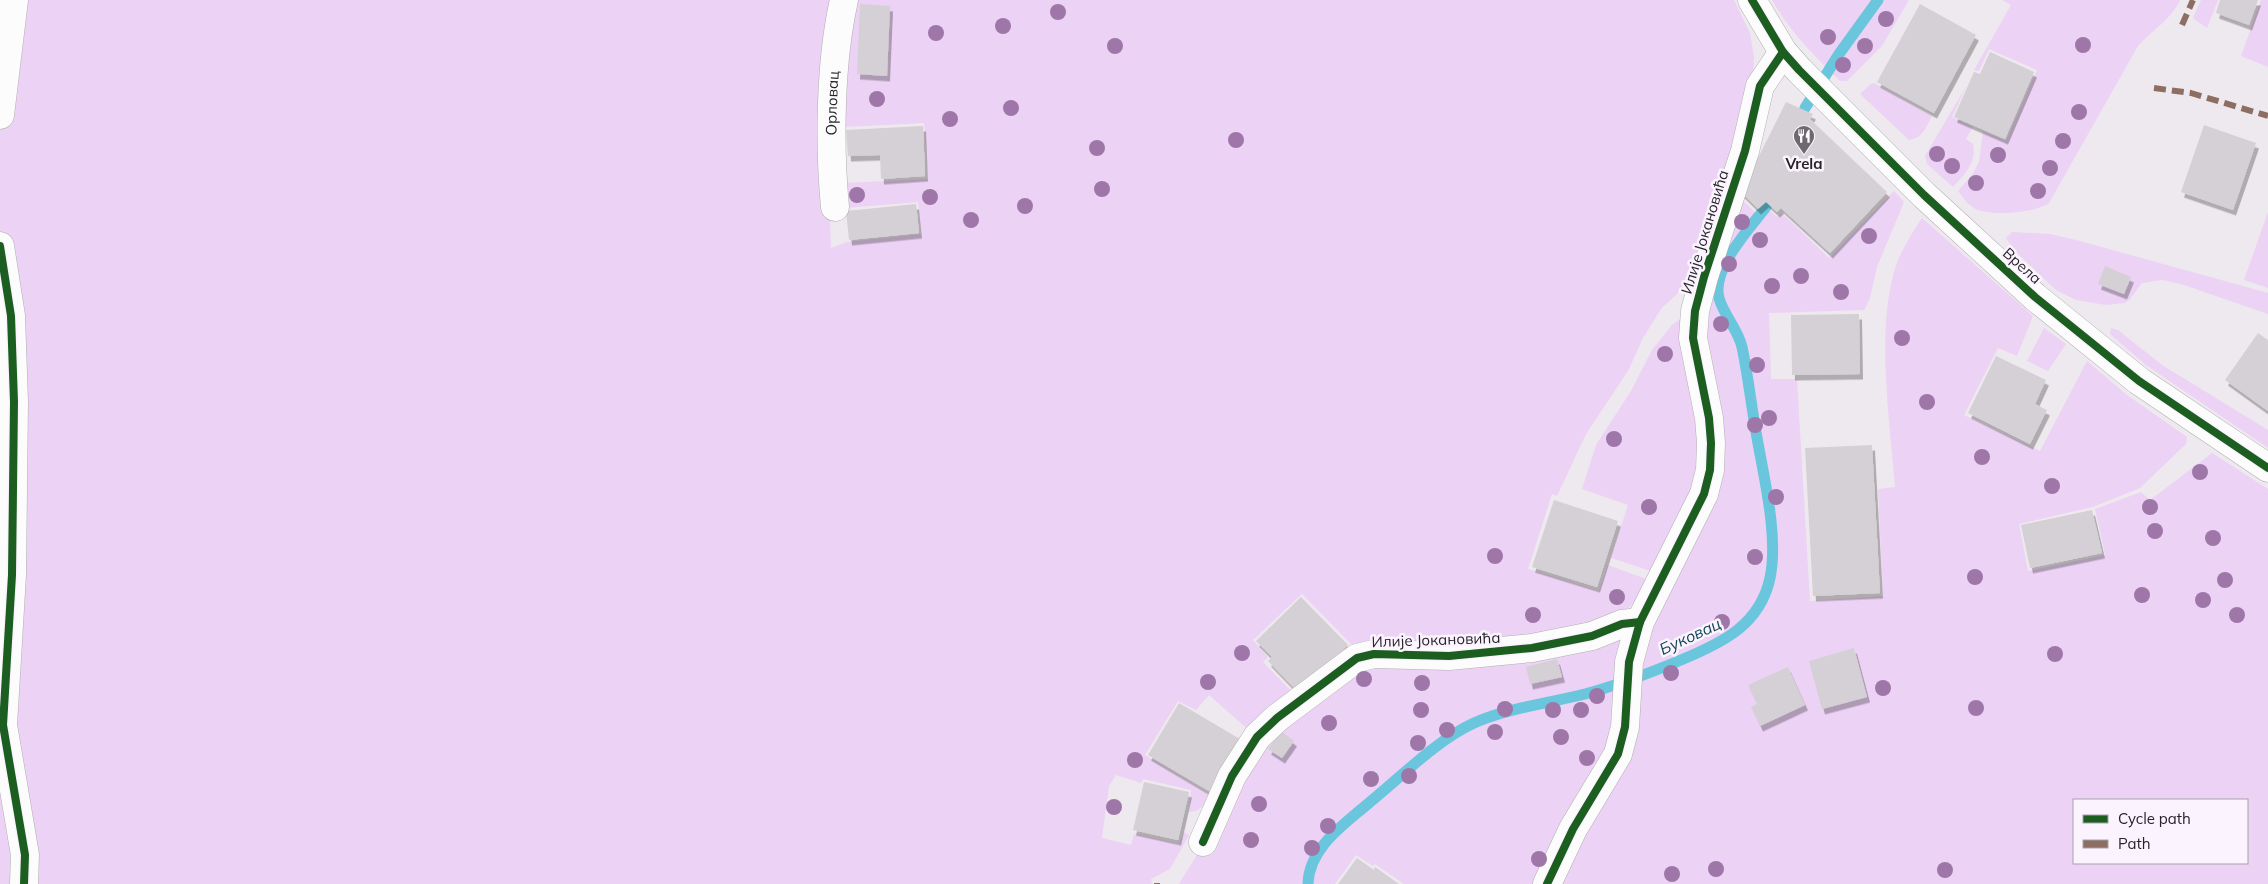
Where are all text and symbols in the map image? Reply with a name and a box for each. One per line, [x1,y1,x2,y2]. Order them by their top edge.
street label: Орловац [822,70,843,136]
restaurant icon: Vrela [1792,124,1816,155]
place label: Vrela [1784,154,1823,173]
street label: Илије Јокановића [1677,167,1732,296]
street label: Врела [1999,243,2046,288]
water label: Буковац [1656,613,1724,659]
street label: Илије Јокановића [1371,628,1501,651]
legend [2073,799,2248,864]
text: Cycle path [2118,809,2191,828]
text: Path [2118,834,2150,853]

